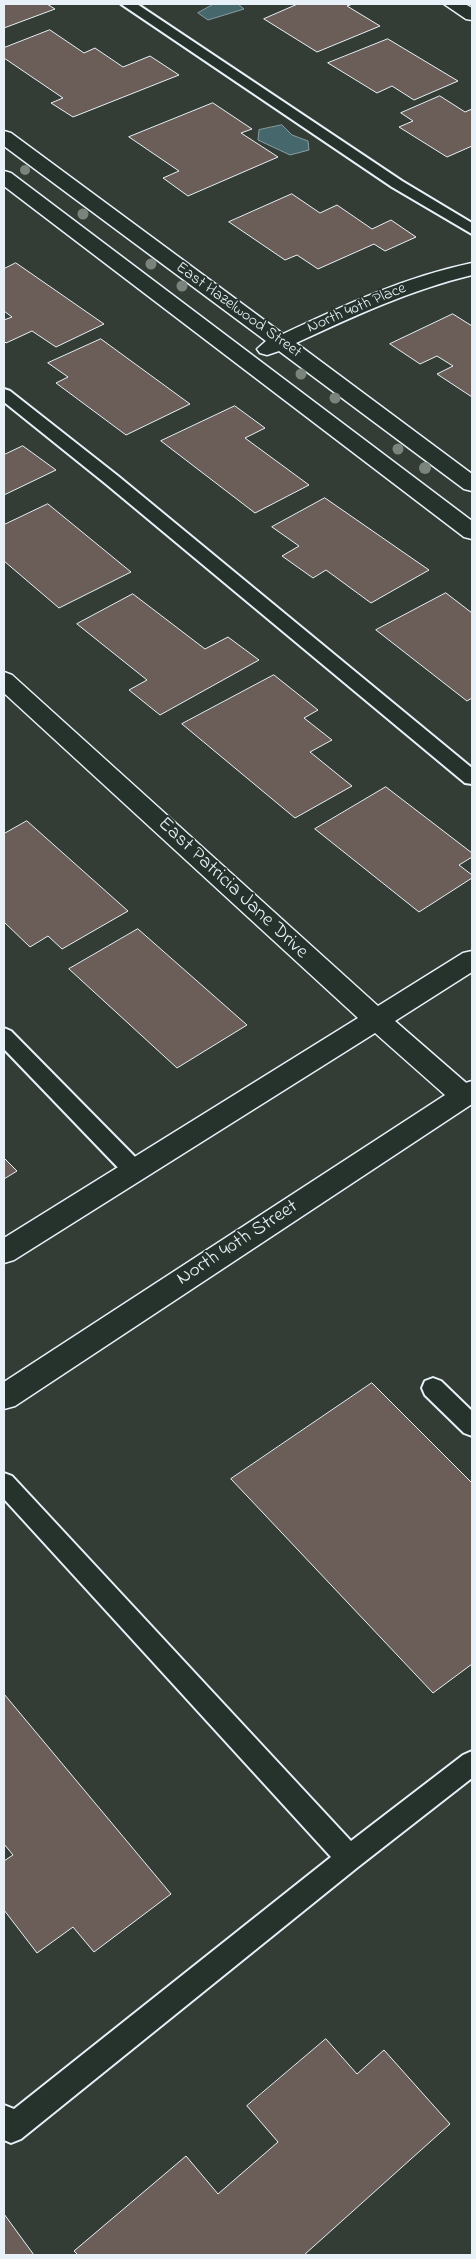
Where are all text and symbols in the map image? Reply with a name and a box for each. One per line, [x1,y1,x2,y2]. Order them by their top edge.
street label: East Hazelwood Street [171,259,305,363]
street label: North 40th Place [305,280,409,338]
street label: East Patricia Jane Drive [152,813,312,965]
street label: North 40th Street [173,1196,303,1292]

